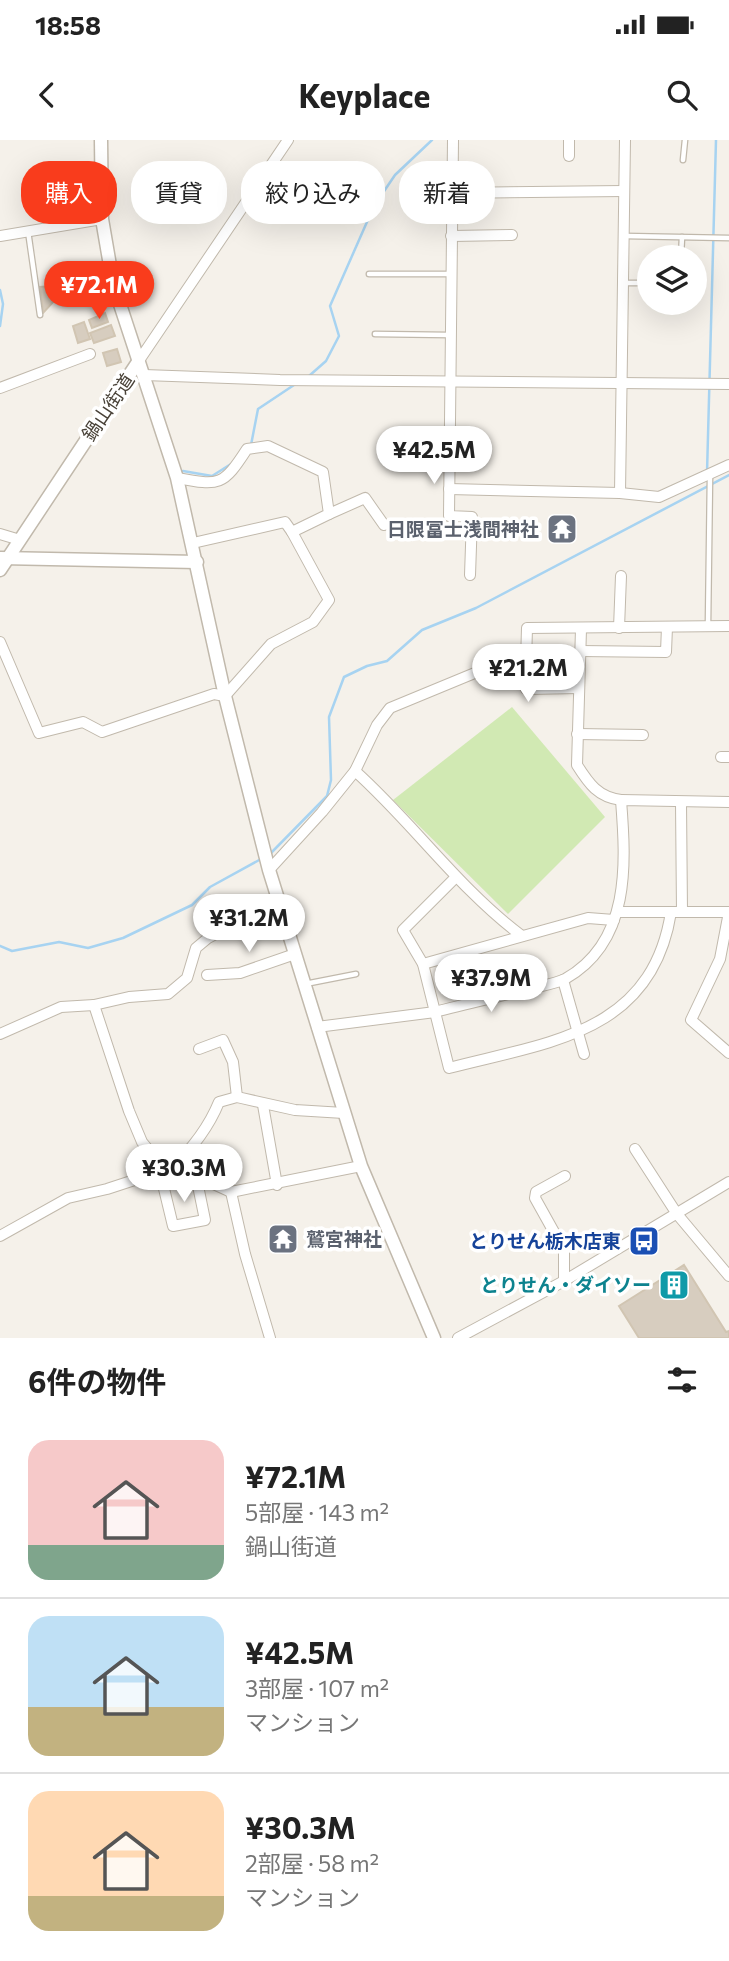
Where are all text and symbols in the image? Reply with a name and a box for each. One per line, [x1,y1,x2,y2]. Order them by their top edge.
text: 18:58 [35,9,101,40]
text: Keyplace [299,75,430,115]
icon: back [28,76,66,114]
icon: search [663,76,701,114]
chip: 購入 [21,161,117,224]
chip: 賃貸 [131,161,227,224]
chip: 絞り込み [241,161,385,224]
chip: 新着 [399,161,495,224]
map controls [637,245,707,315]
button: layers [637,245,707,315]
pin: ¥72.1M [42,262,156,321]
text: ¥72.1M [60,270,138,298]
street label: 鍋山街道 [77,369,138,445]
pin: ¥42.5M [377,426,491,486]
text: ¥42.5M [392,435,476,463]
temple icon: 日限冨士浅間神社 [545,512,579,546]
place label: 日限冨士浅間神社 [387,517,539,540]
pin: ¥21.2M [471,644,585,704]
text: ¥21.2M [488,653,568,681]
pin: ¥31.2M [192,894,306,954]
text: ¥31.2M [209,903,289,931]
pin: ¥37.9M [434,954,548,1014]
text: ¥37.9M [451,963,531,991]
pin: ¥30.3M [127,1144,241,1204]
text: ¥30.3M [142,1153,226,1181]
temple icon: 鷲宮神社 [266,1222,300,1256]
bus stop icon: とりせん栃木店東 [627,1224,661,1258]
place label: 鷲宮神社 [306,1227,382,1250]
place label: とりせん栃木店東 [469,1229,621,1252]
building icon: とりせん・ダイソー [657,1268,691,1302]
place label: とりせん・ダイソー [480,1273,651,1296]
icon: filters [663,1361,701,1399]
text: 6件の物件 [28,1362,167,1399]
text: ¥72.1M [245,1457,346,1494]
icon: home [84,1468,168,1552]
text: 5部屋 · 143 m² [245,1498,389,1526]
text: 鍋山街道 [245,1532,337,1560]
text: ¥42.5M [245,1633,354,1670]
icon: home [84,1644,168,1728]
text: 3部屋 · 107 m² [245,1674,389,1702]
text: マンション [245,1708,360,1736]
text: ¥30.3M [245,1808,356,1845]
icon: home [84,1819,168,1903]
text: 2部屋 · 58 m² [245,1849,379,1877]
text: マンション [245,1883,360,1911]

